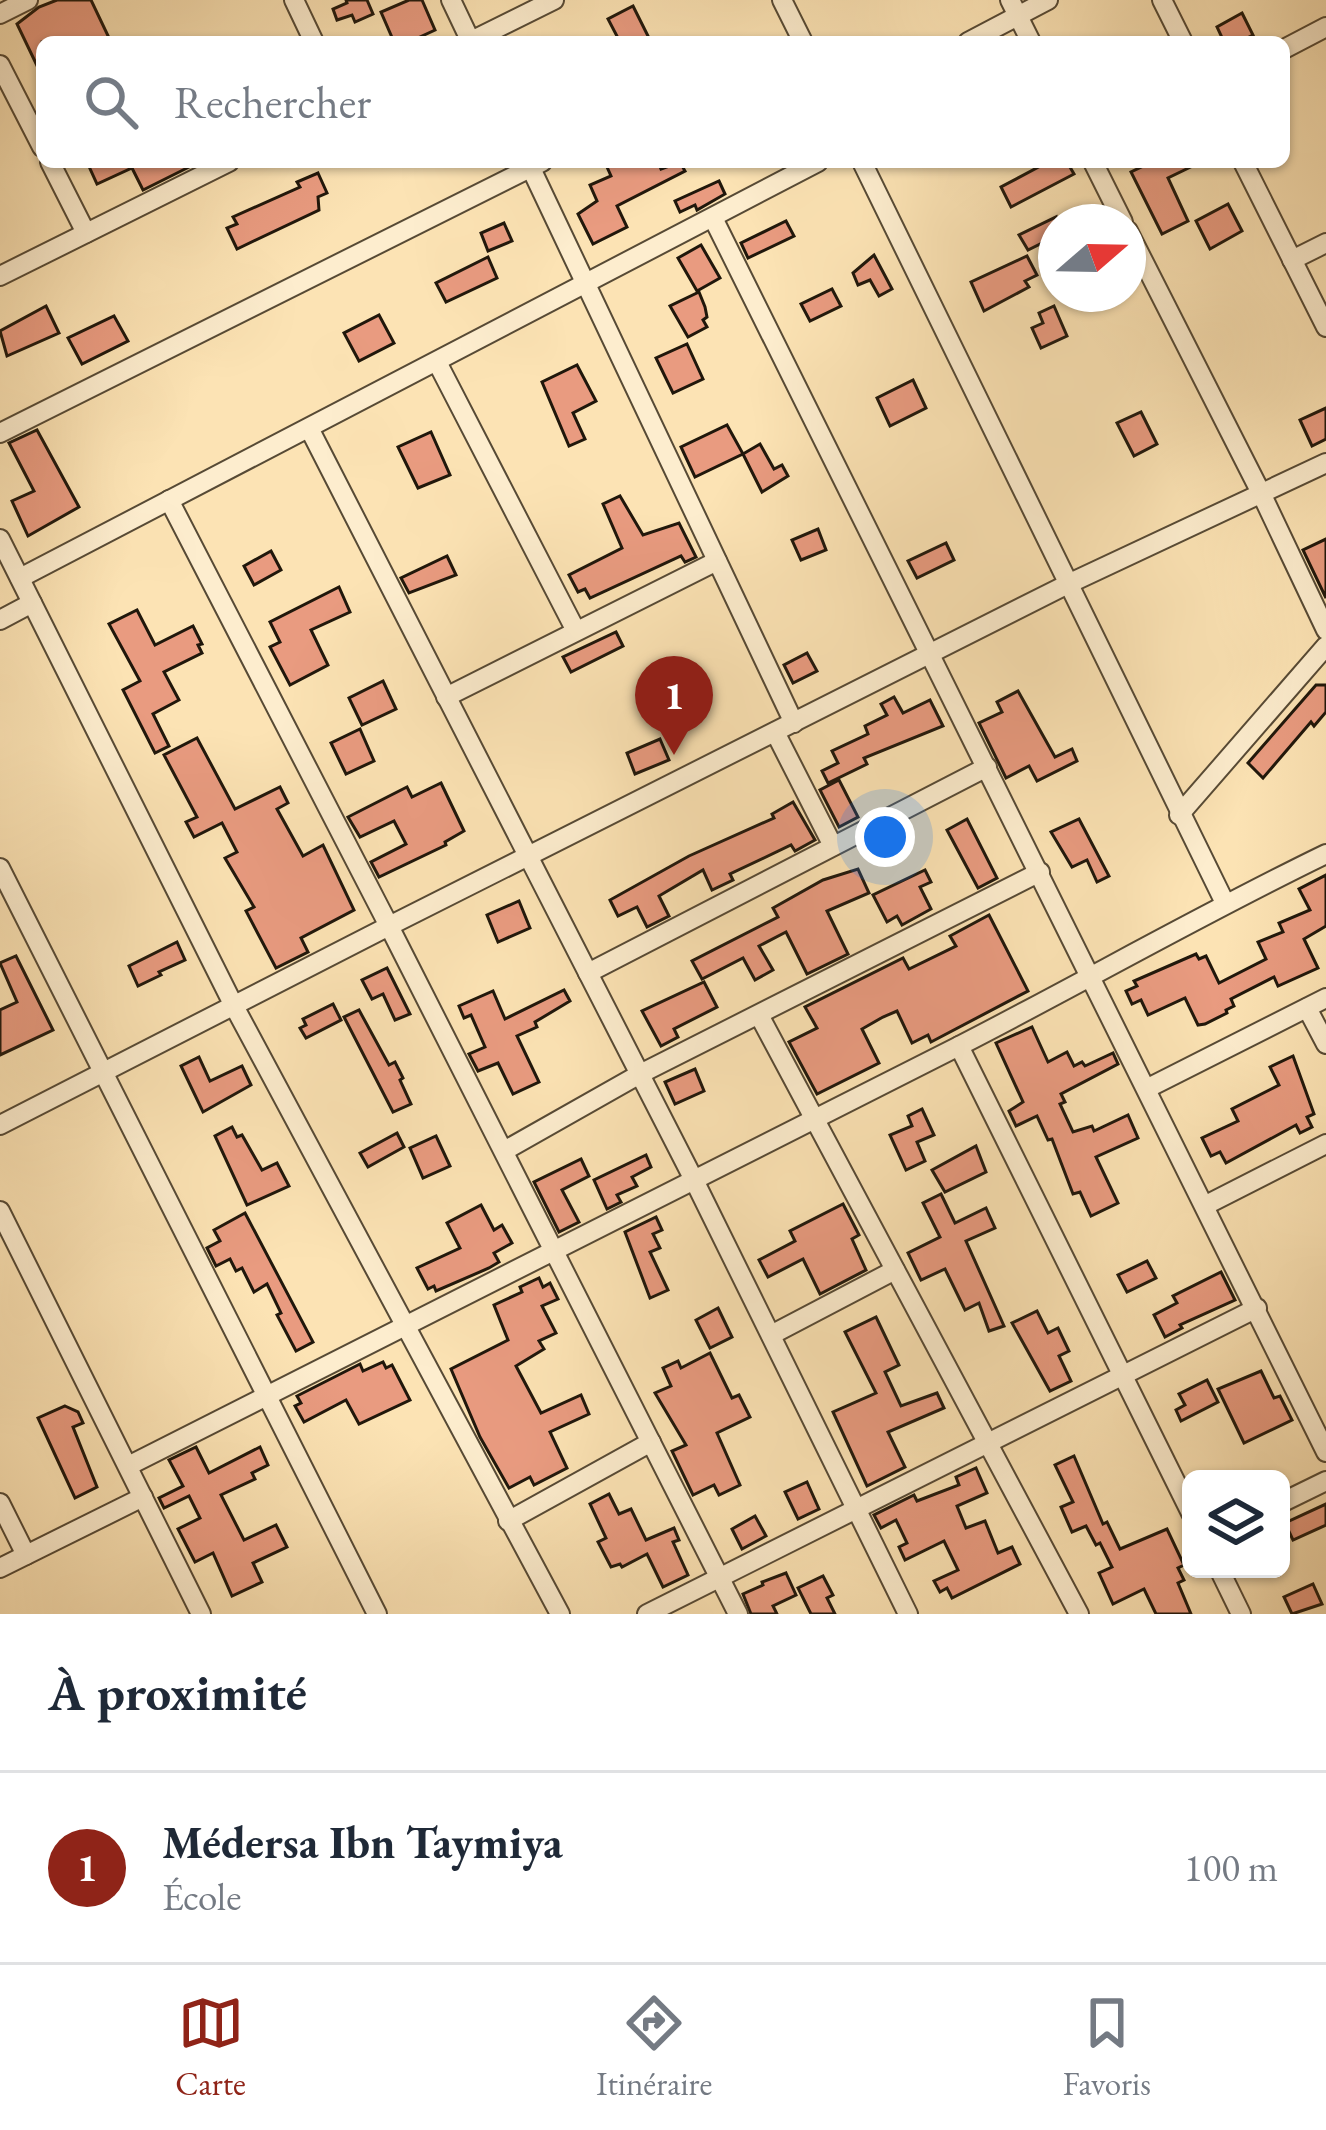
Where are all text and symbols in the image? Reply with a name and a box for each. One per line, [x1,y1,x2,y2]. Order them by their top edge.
search box [36,36,1290,168]
icon: search [78,69,144,135]
text: Rechercher [174,73,371,131]
north arrow [1038,204,1146,312]
pin: 1 [635,656,713,755]
your location [855,807,915,867]
map controls [1182,1470,1290,1578]
button: layers [1182,1470,1290,1578]
text: À proximité [48,1659,307,1725]
text: Médersa Ibn Taymiya [162,1813,563,1871]
text: 1 [77,1842,97,1893]
text: 100 m [1184,1842,1278,1893]
text: École [162,1871,241,1922]
tab: Carte [175,1990,246,2105]
tab: Itinéraire [596,1990,712,2105]
tab: Favoris [1063,1990,1151,2105]

